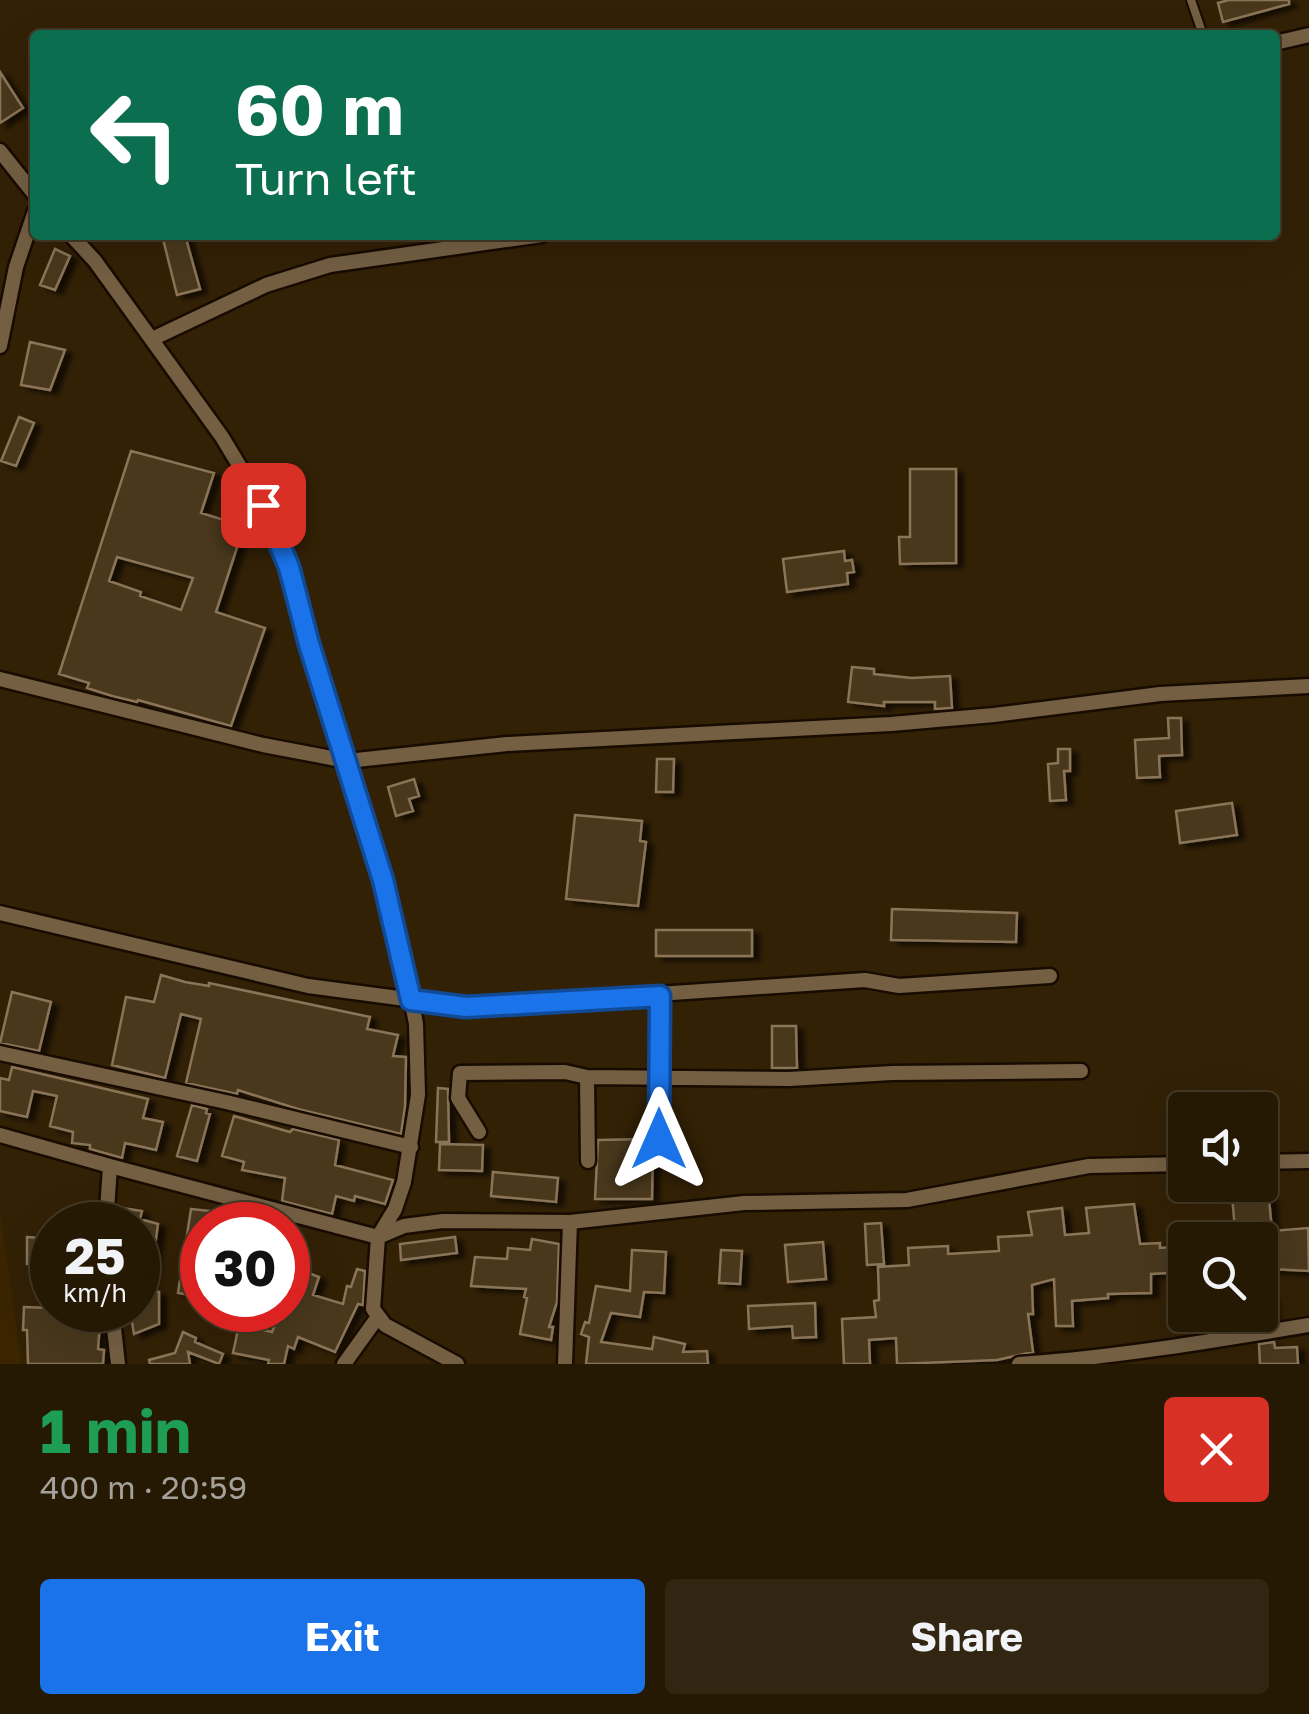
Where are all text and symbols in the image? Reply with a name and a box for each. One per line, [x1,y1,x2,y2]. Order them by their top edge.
text: 60 m [235,66,404,150]
icon: left [70,70,200,200]
text: Turn left [235,151,417,205]
pin [221,463,306,548]
icon: arrive [236,478,291,533]
position arrow [607,1087,711,1191]
map controls [1168,1092,1278,1332]
button: sound [1168,1092,1278,1202]
speed limit sign: 30 [180,1202,310,1332]
button: search [1168,1222,1278,1332]
text: 25 [64,1225,125,1285]
text: km/h [63,1277,127,1308]
text: 1 min [40,1394,191,1466]
button: close [1164,1397,1269,1502]
text: 400 m · 20:59 [40,1468,247,1506]
button: Exit [40,1579,645,1694]
button: Share [665,1579,1269,1694]

